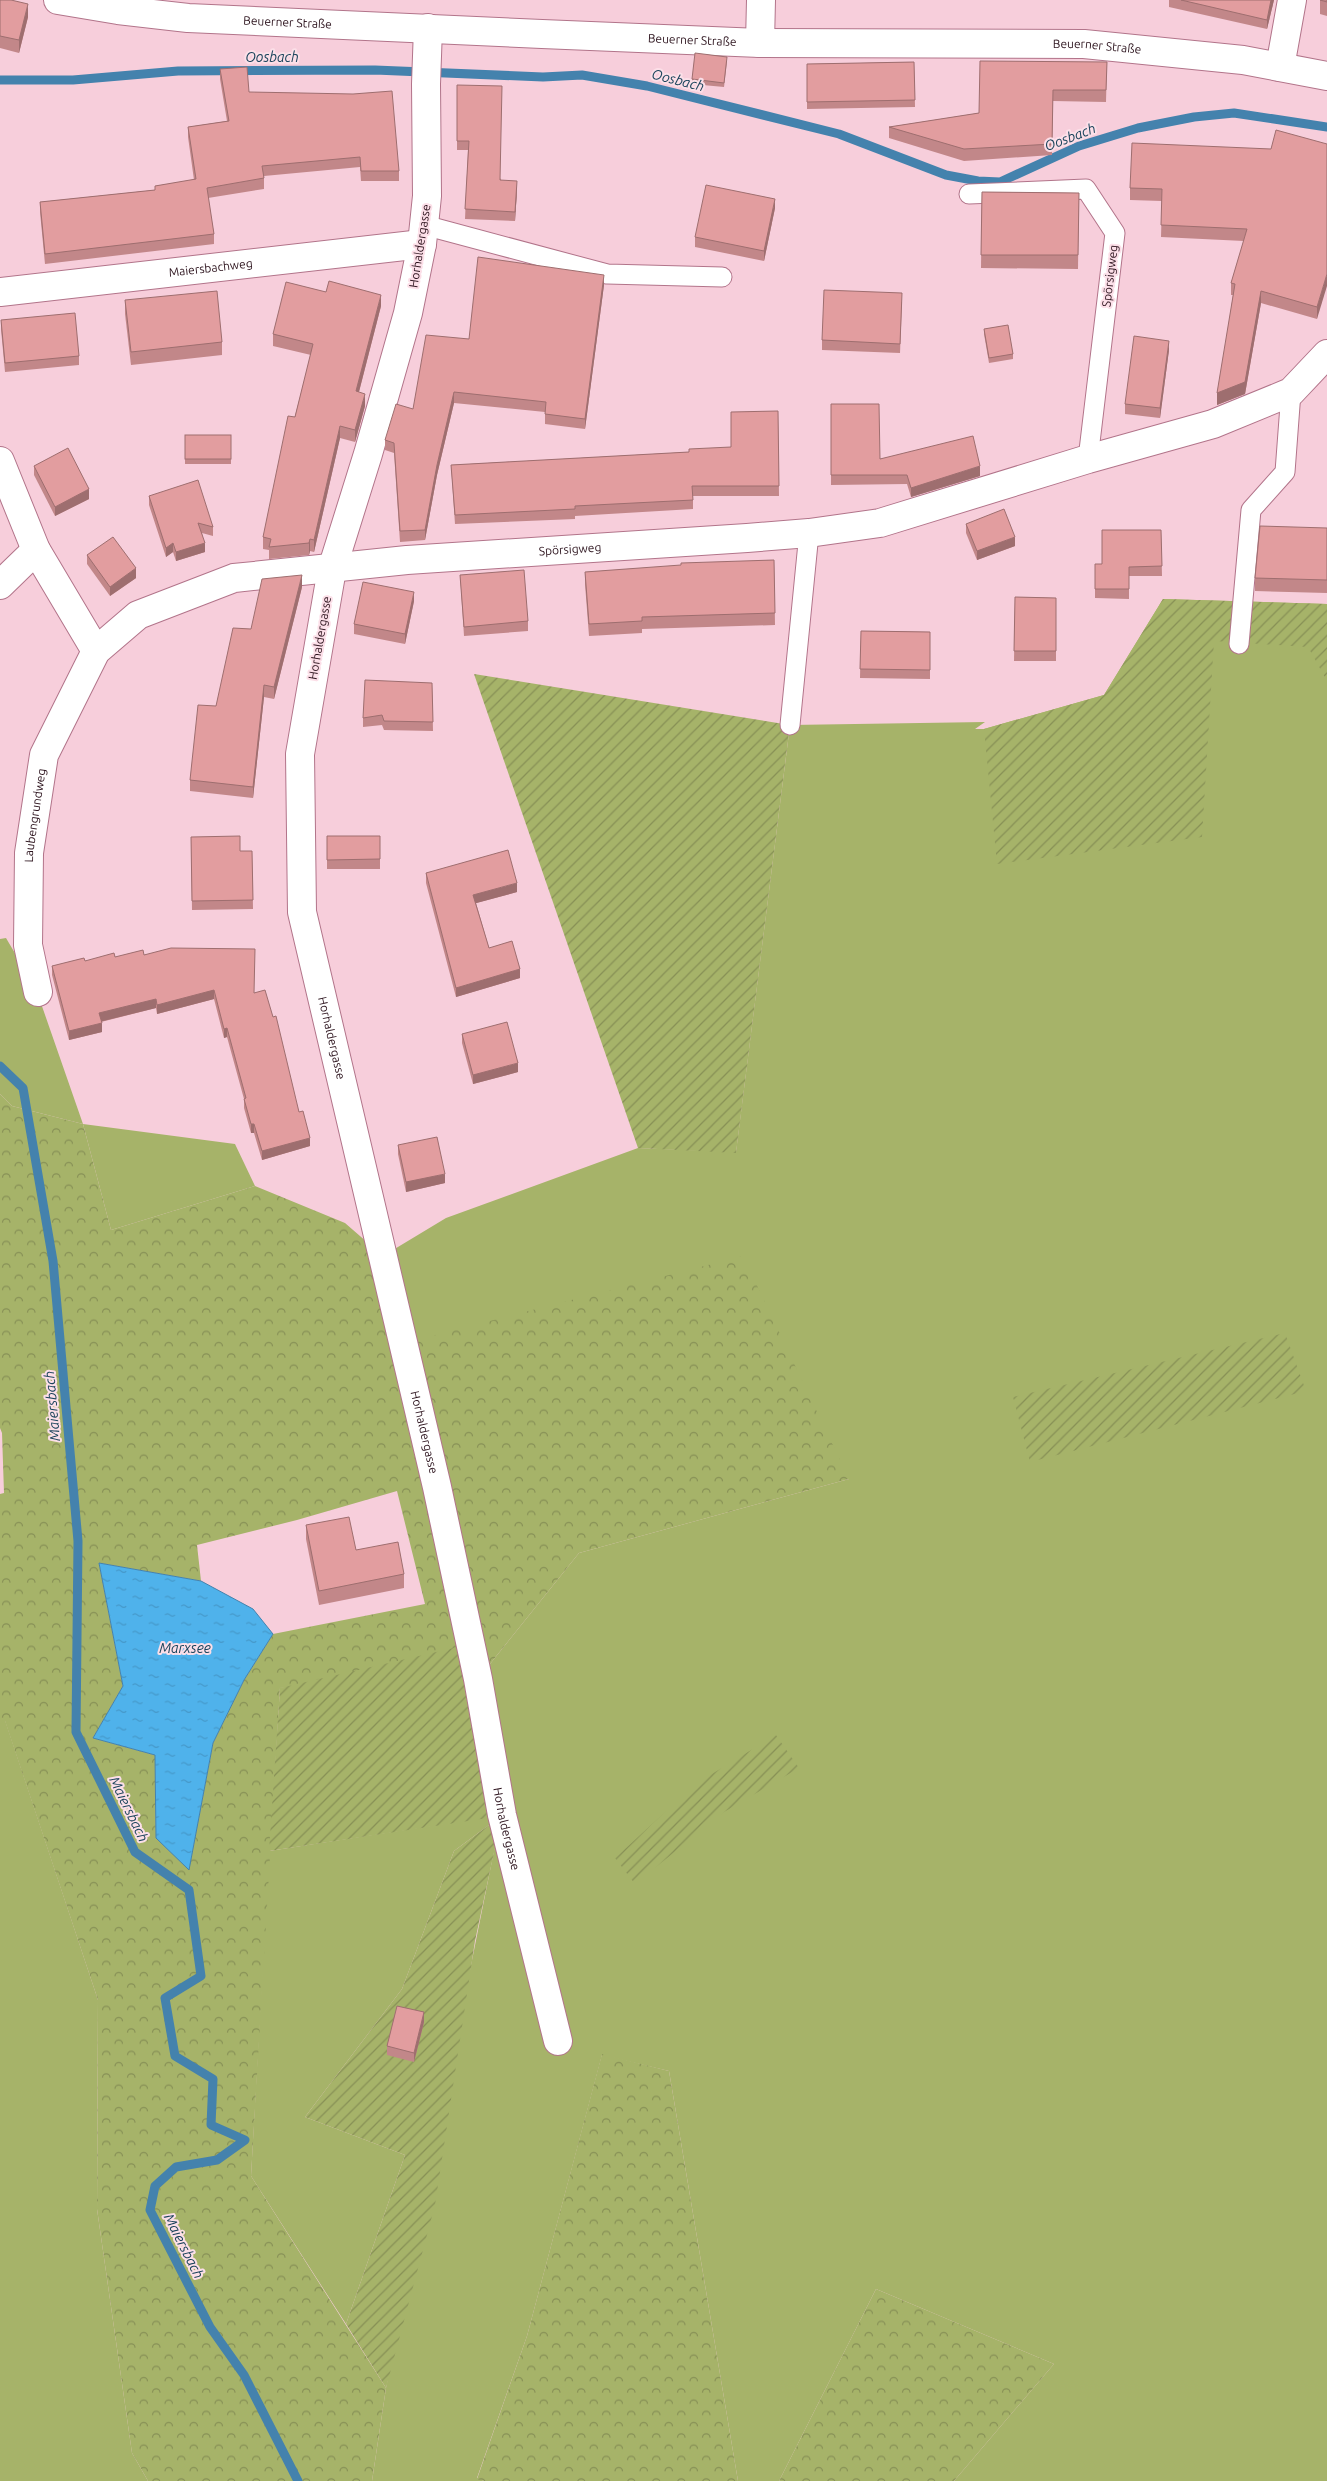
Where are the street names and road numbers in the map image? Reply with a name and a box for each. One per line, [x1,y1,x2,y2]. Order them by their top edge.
street label: Beuerner Straße [243,14,332,30]
street label: Beuerner Straße [648,31,737,48]
street label: Beuerner Straße [1053,37,1142,56]
street label: Horhaldergasse [406,203,433,289]
street label: Spörsigweg [1099,244,1120,308]
street label: Maiersbachweg [168,256,253,279]
street label: Spörsigweg [538,540,602,557]
street label: Horhaldergasse [306,595,333,681]
street label: Laubengrundweg [22,768,48,862]
street label: Horhaldergasse [316,995,348,1081]
street label: Horhaldergasse [409,1390,441,1475]
street label: Horhaldergasse [491,1786,522,1871]

